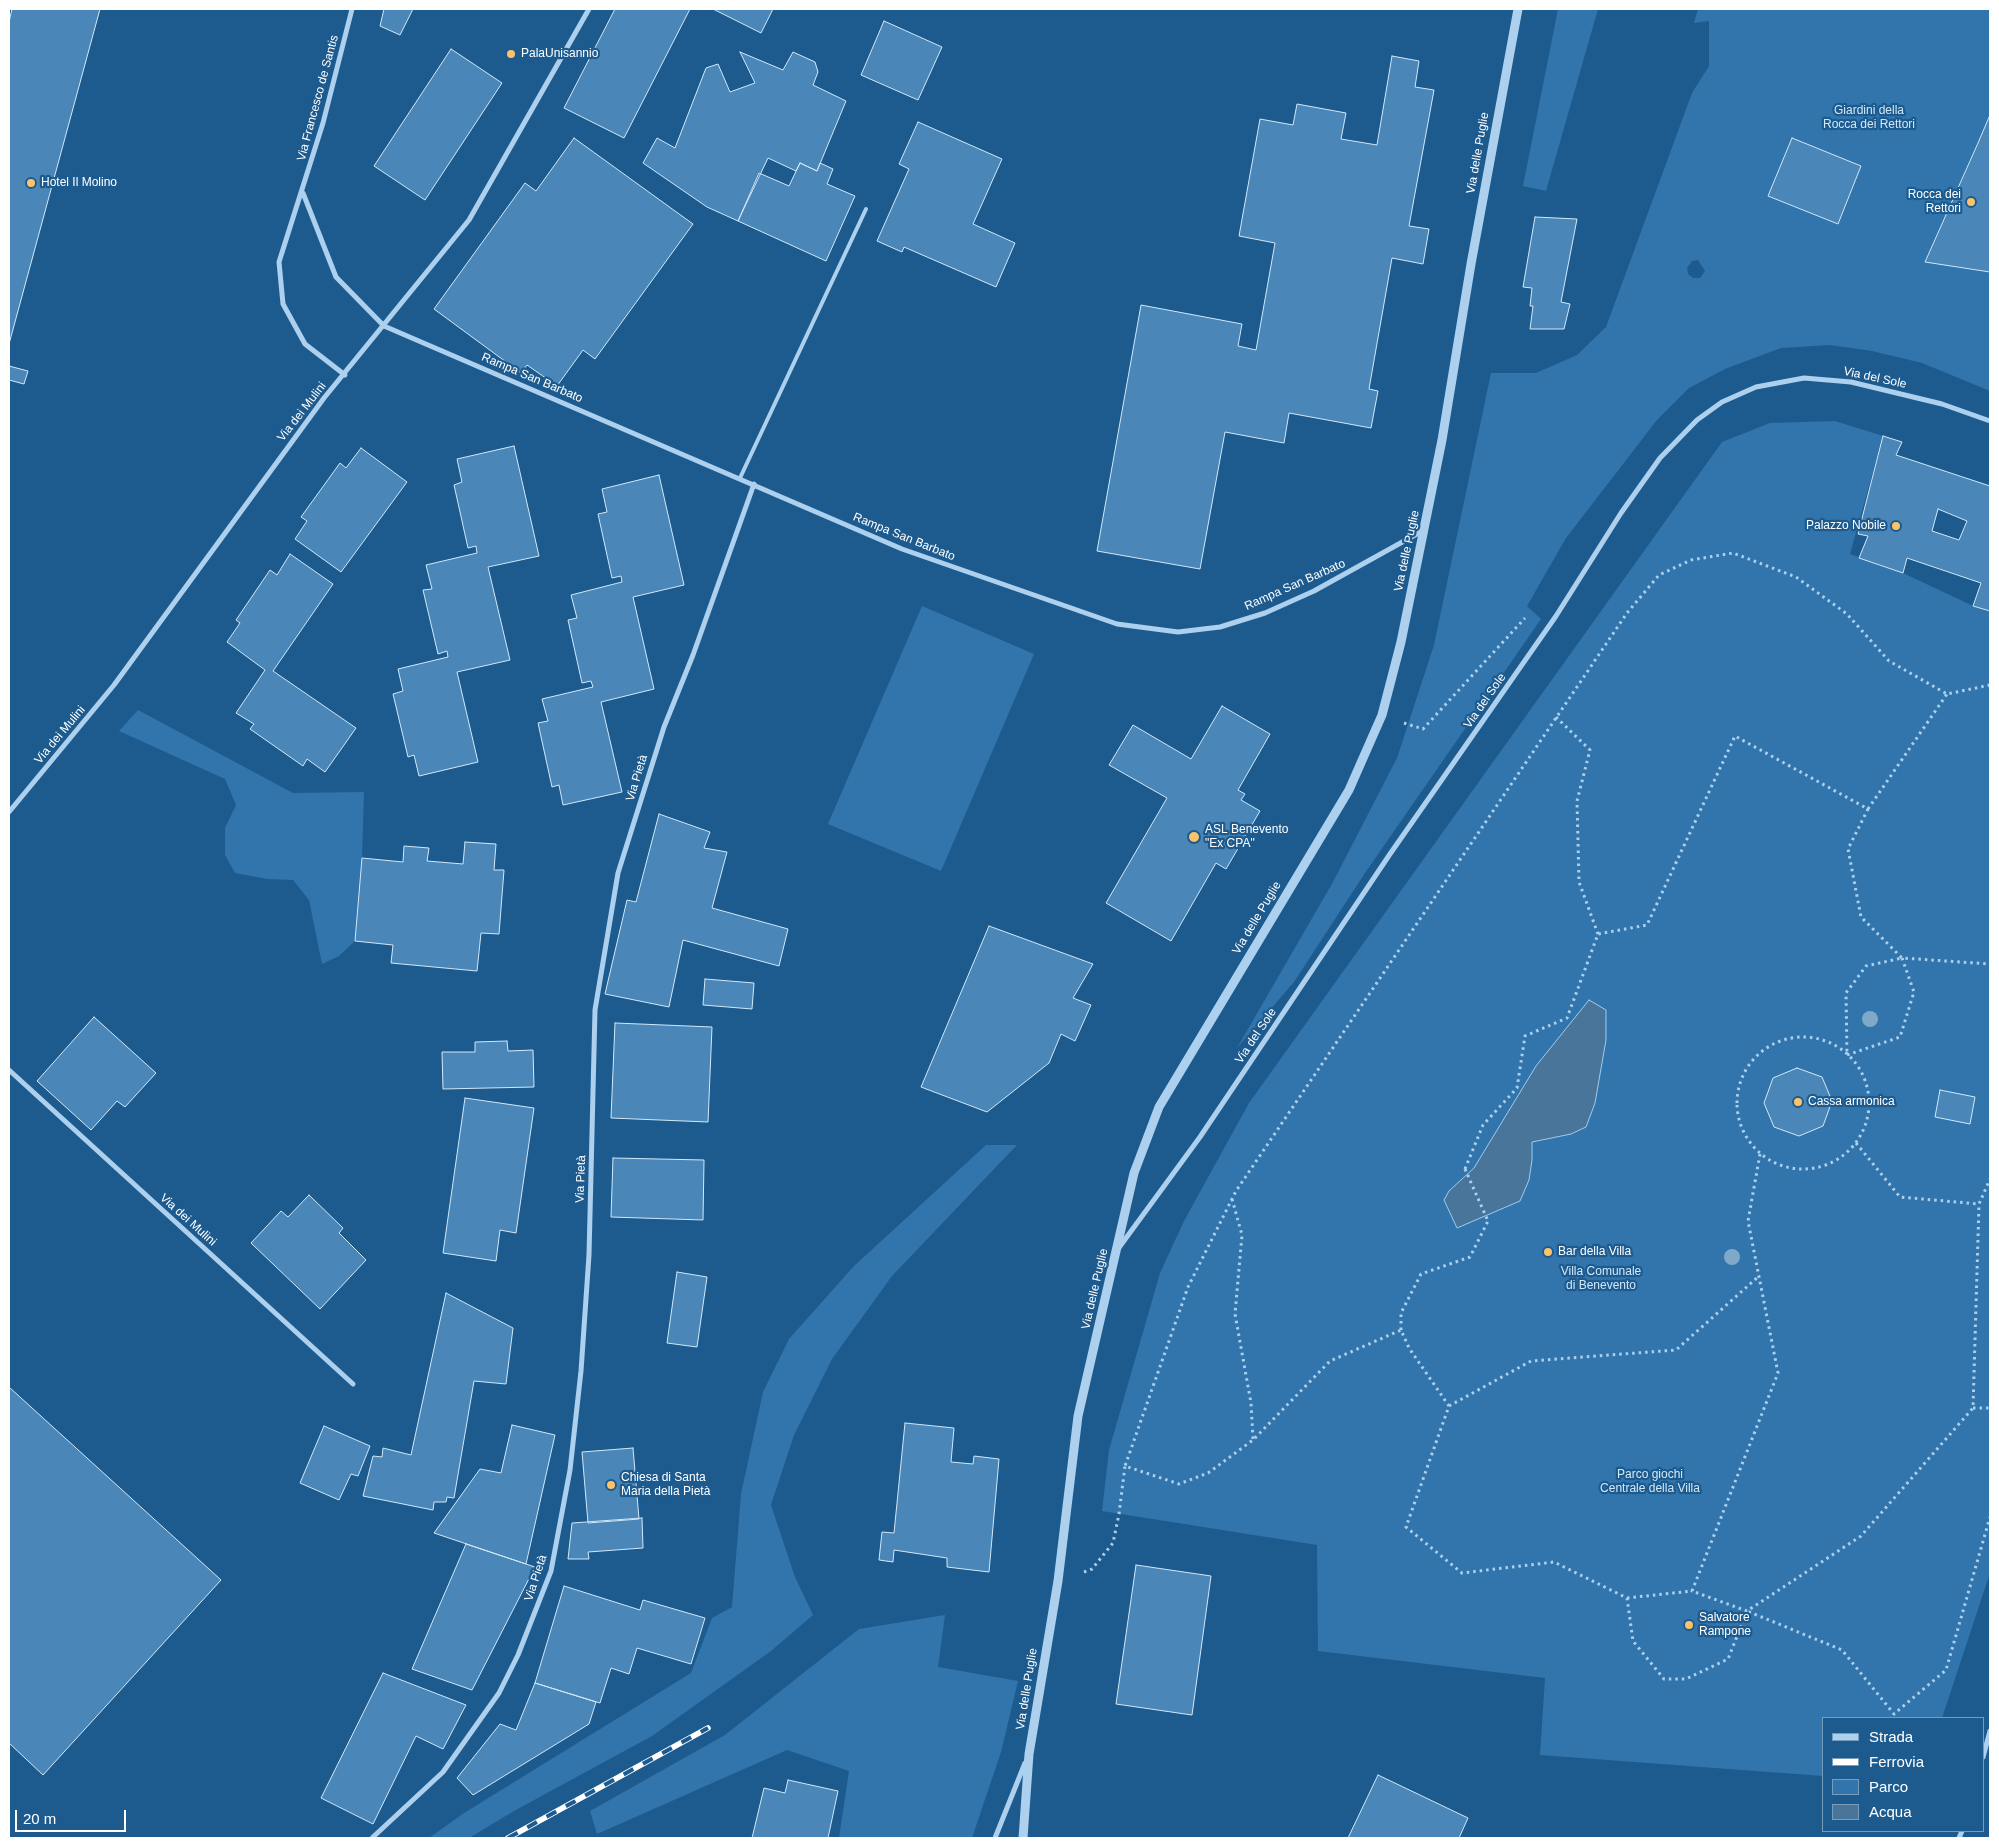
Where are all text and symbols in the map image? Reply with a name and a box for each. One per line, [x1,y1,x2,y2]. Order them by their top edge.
street label: Via Francesco de Santis [294,33,342,163]
place label: PalaUnisannio [521,47,598,61]
marker: PalaUnisannio [505,48,517,60]
park label: Giardini della Rocca dei Rettori [1823,104,1915,132]
street label: Via delle Puglie [1464,111,1492,195]
place label: Hotel Il Molino [41,176,117,190]
marker: Hotel Il Molino [25,177,37,189]
place label: Rocca dei Rettori [1908,188,1961,216]
marker: Rocca dei Rettori [1965,196,1977,208]
street label: Rampa San Barbato [479,350,585,406]
street label: Via del Sole [1842,364,1908,392]
street label: Via dei Mulini [274,380,330,444]
street label: Via delle Puglie [1391,509,1423,593]
street label: Rampa San Barbato [851,510,957,564]
place label: Palazzo Nobile [1806,519,1886,533]
marker: Palazzo Nobile [1890,520,1902,532]
street label: Rampa San Barbato [1242,556,1348,614]
street label: Via del Sole [1461,671,1509,731]
street label: Via dei Mulini [32,703,88,767]
street label: Via Pietà [623,753,651,803]
place label: ASL Benevento "Ex CPA" [1205,823,1288,851]
marker: ASL Benevento "Ex CPA" [1187,830,1201,844]
street label: Via delle Puglie [1230,879,1284,957]
street label: Via del Sole [1232,1006,1280,1066]
place label: Cassa armonica [1808,1095,1895,1109]
marker: Cassa armonica [1792,1096,1804,1108]
street label: Via Pietà [573,1155,589,1203]
street label: Via dei Mulini [157,1191,219,1249]
place label: Bar della Villa [1558,1245,1631,1259]
marker: Bar della Villa [1542,1246,1554,1258]
street label: Via delle Puglie [1079,1247,1111,1331]
park label: Villa Comunale di Benevento [1561,1265,1641,1293]
park label: Parco giochi Centrale della Villa [1600,1468,1700,1496]
place label: Chiesa di Santa Maria della Pietà [621,1471,710,1499]
marker: Chiesa di Santa Maria della Pietà [605,1479,617,1491]
street label: Via Pietà [522,1553,550,1603]
place label: Salvatore Rampone [1699,1611,1751,1639]
marker: Salvatore Rampone [1683,1619,1695,1631]
street label: Via delle Puglie [1013,1647,1041,1731]
legend [1822,1717,1984,1832]
text: Strada [1869,1728,1913,1745]
text: Ferrovia [1869,1753,1924,1770]
text: Parco [1869,1778,1908,1795]
scale bar [18,1800,129,1832]
text: Acqua [1869,1803,1912,1820]
text: 20 m [23,1810,56,1827]

